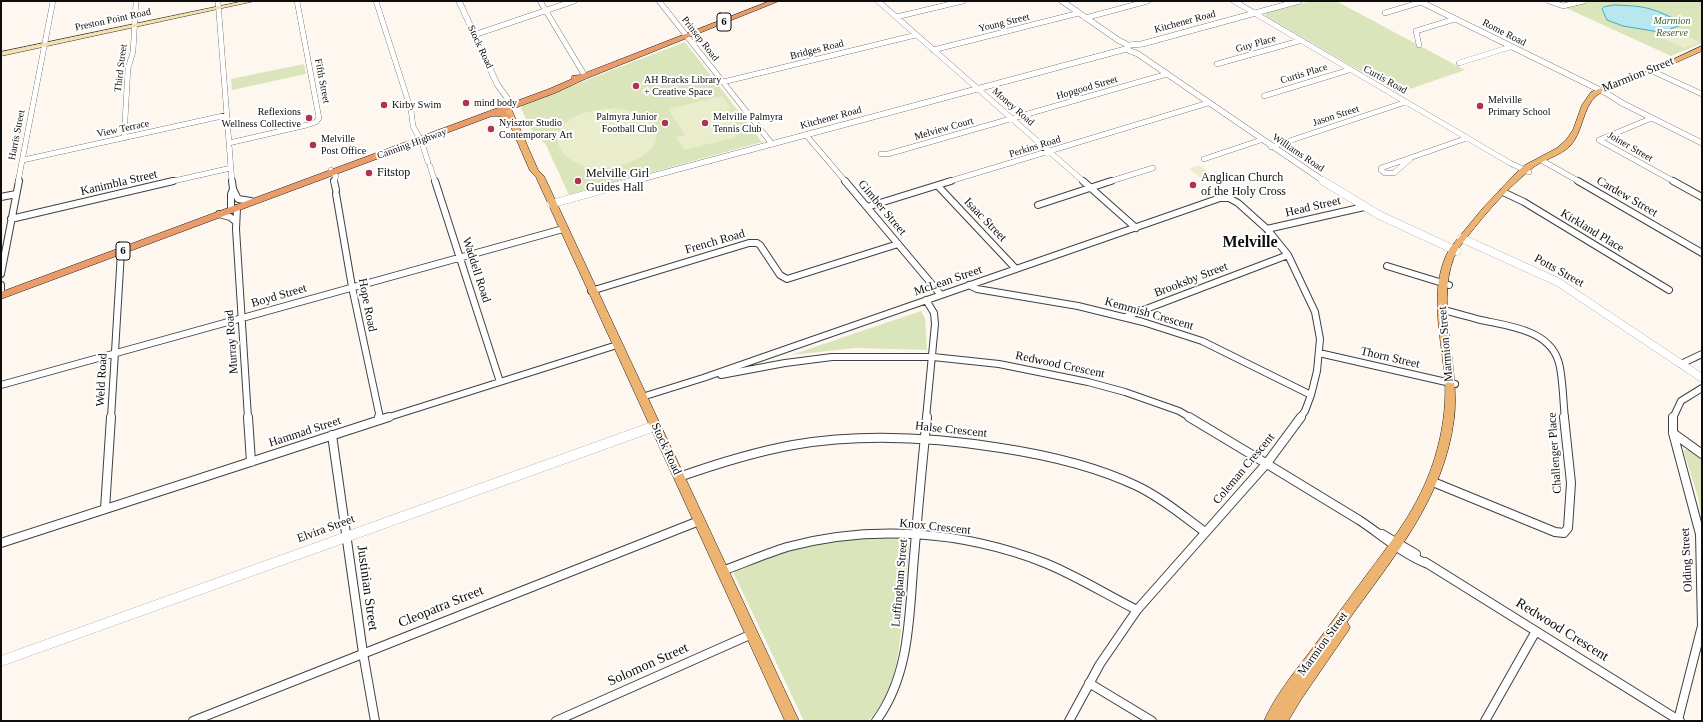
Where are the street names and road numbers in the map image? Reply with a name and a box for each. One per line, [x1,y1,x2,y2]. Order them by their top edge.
street label: Preston Point Road [74,6,152,34]
street label: Kitchener Road [1153,8,1217,36]
street label: Young Street [977,11,1031,35]
road number: 6 [717,13,731,31]
street label: Prinsep Road [679,14,721,64]
street label: Rome Road [1480,17,1528,49]
street label: Stock Road [465,23,495,71]
street label: Guy Place [1234,33,1278,55]
street label: Bridges Road [789,38,845,62]
street label: Third Street [112,43,130,93]
street label: Marmion Street [1600,54,1676,96]
street label: Fifth Street [312,58,332,104]
street label: Curtis Place [1279,61,1329,87]
street label: Curtis Road [1361,63,1409,97]
street label: Hopgood Street [1055,74,1119,102]
street label: Money Road [989,85,1037,129]
street label: Jason Street [1311,103,1361,129]
street label: Kitchener Road [799,104,863,132]
street label: Harris Street [6,109,28,161]
street label: Melview Court [913,115,975,143]
street label: View Terrace [96,118,150,140]
street label: Canning Highway [376,126,448,162]
street label: Joiner Street [1605,129,1655,165]
street label: Williams Road [1270,131,1326,175]
street label: Perkins Road [1008,133,1062,161]
street label: Kanimbla Street [79,167,159,199]
street label: Cardew Street [1594,174,1660,220]
street label: Gimber Street [855,177,909,239]
street label: Head Street [1284,194,1342,220]
street label: Isaac Street [960,195,1010,245]
street label: Kirkland Place [1558,206,1626,256]
street label: French Road [683,227,747,257]
street label: Waddell Road [459,235,493,305]
road number: 6 [116,242,130,260]
street label: Potts Street [1531,251,1587,291]
street label: Brooksby Street [1152,259,1230,301]
street label: McLean Street [912,263,984,299]
street label: Hope Road [355,277,379,333]
street label: Boyd Street [250,281,308,311]
street label: Kemmish Crescent [1103,294,1195,334]
street label: Marmion Street [1436,306,1456,382]
street label: Murray Road [223,309,241,375]
street label: Thorn Street [1359,344,1421,372]
street label: Redwood Crescent [1014,348,1106,382]
street label: Weld Road [93,353,111,407]
street label: Challenger Place [1545,412,1565,494]
street label: Hammad Street [267,414,343,450]
street label: Halse Crescent [914,419,988,441]
street label: Stock Road [648,421,684,477]
street label: Coleman Crescent [1210,431,1278,507]
street label: Elvira Street [295,512,357,546]
street label: Knox Crescent [899,516,971,538]
street label: Olding Street [1678,528,1696,592]
street label: Luffingham Street [889,538,911,628]
street label: Justinian Street [353,544,381,632]
street label: Cleopatra Street [396,582,486,632]
street label: Redwood Crescent [1513,595,1611,665]
street label: Marmion Street [1295,609,1351,679]
street label: Solomon Street [605,640,691,690]

